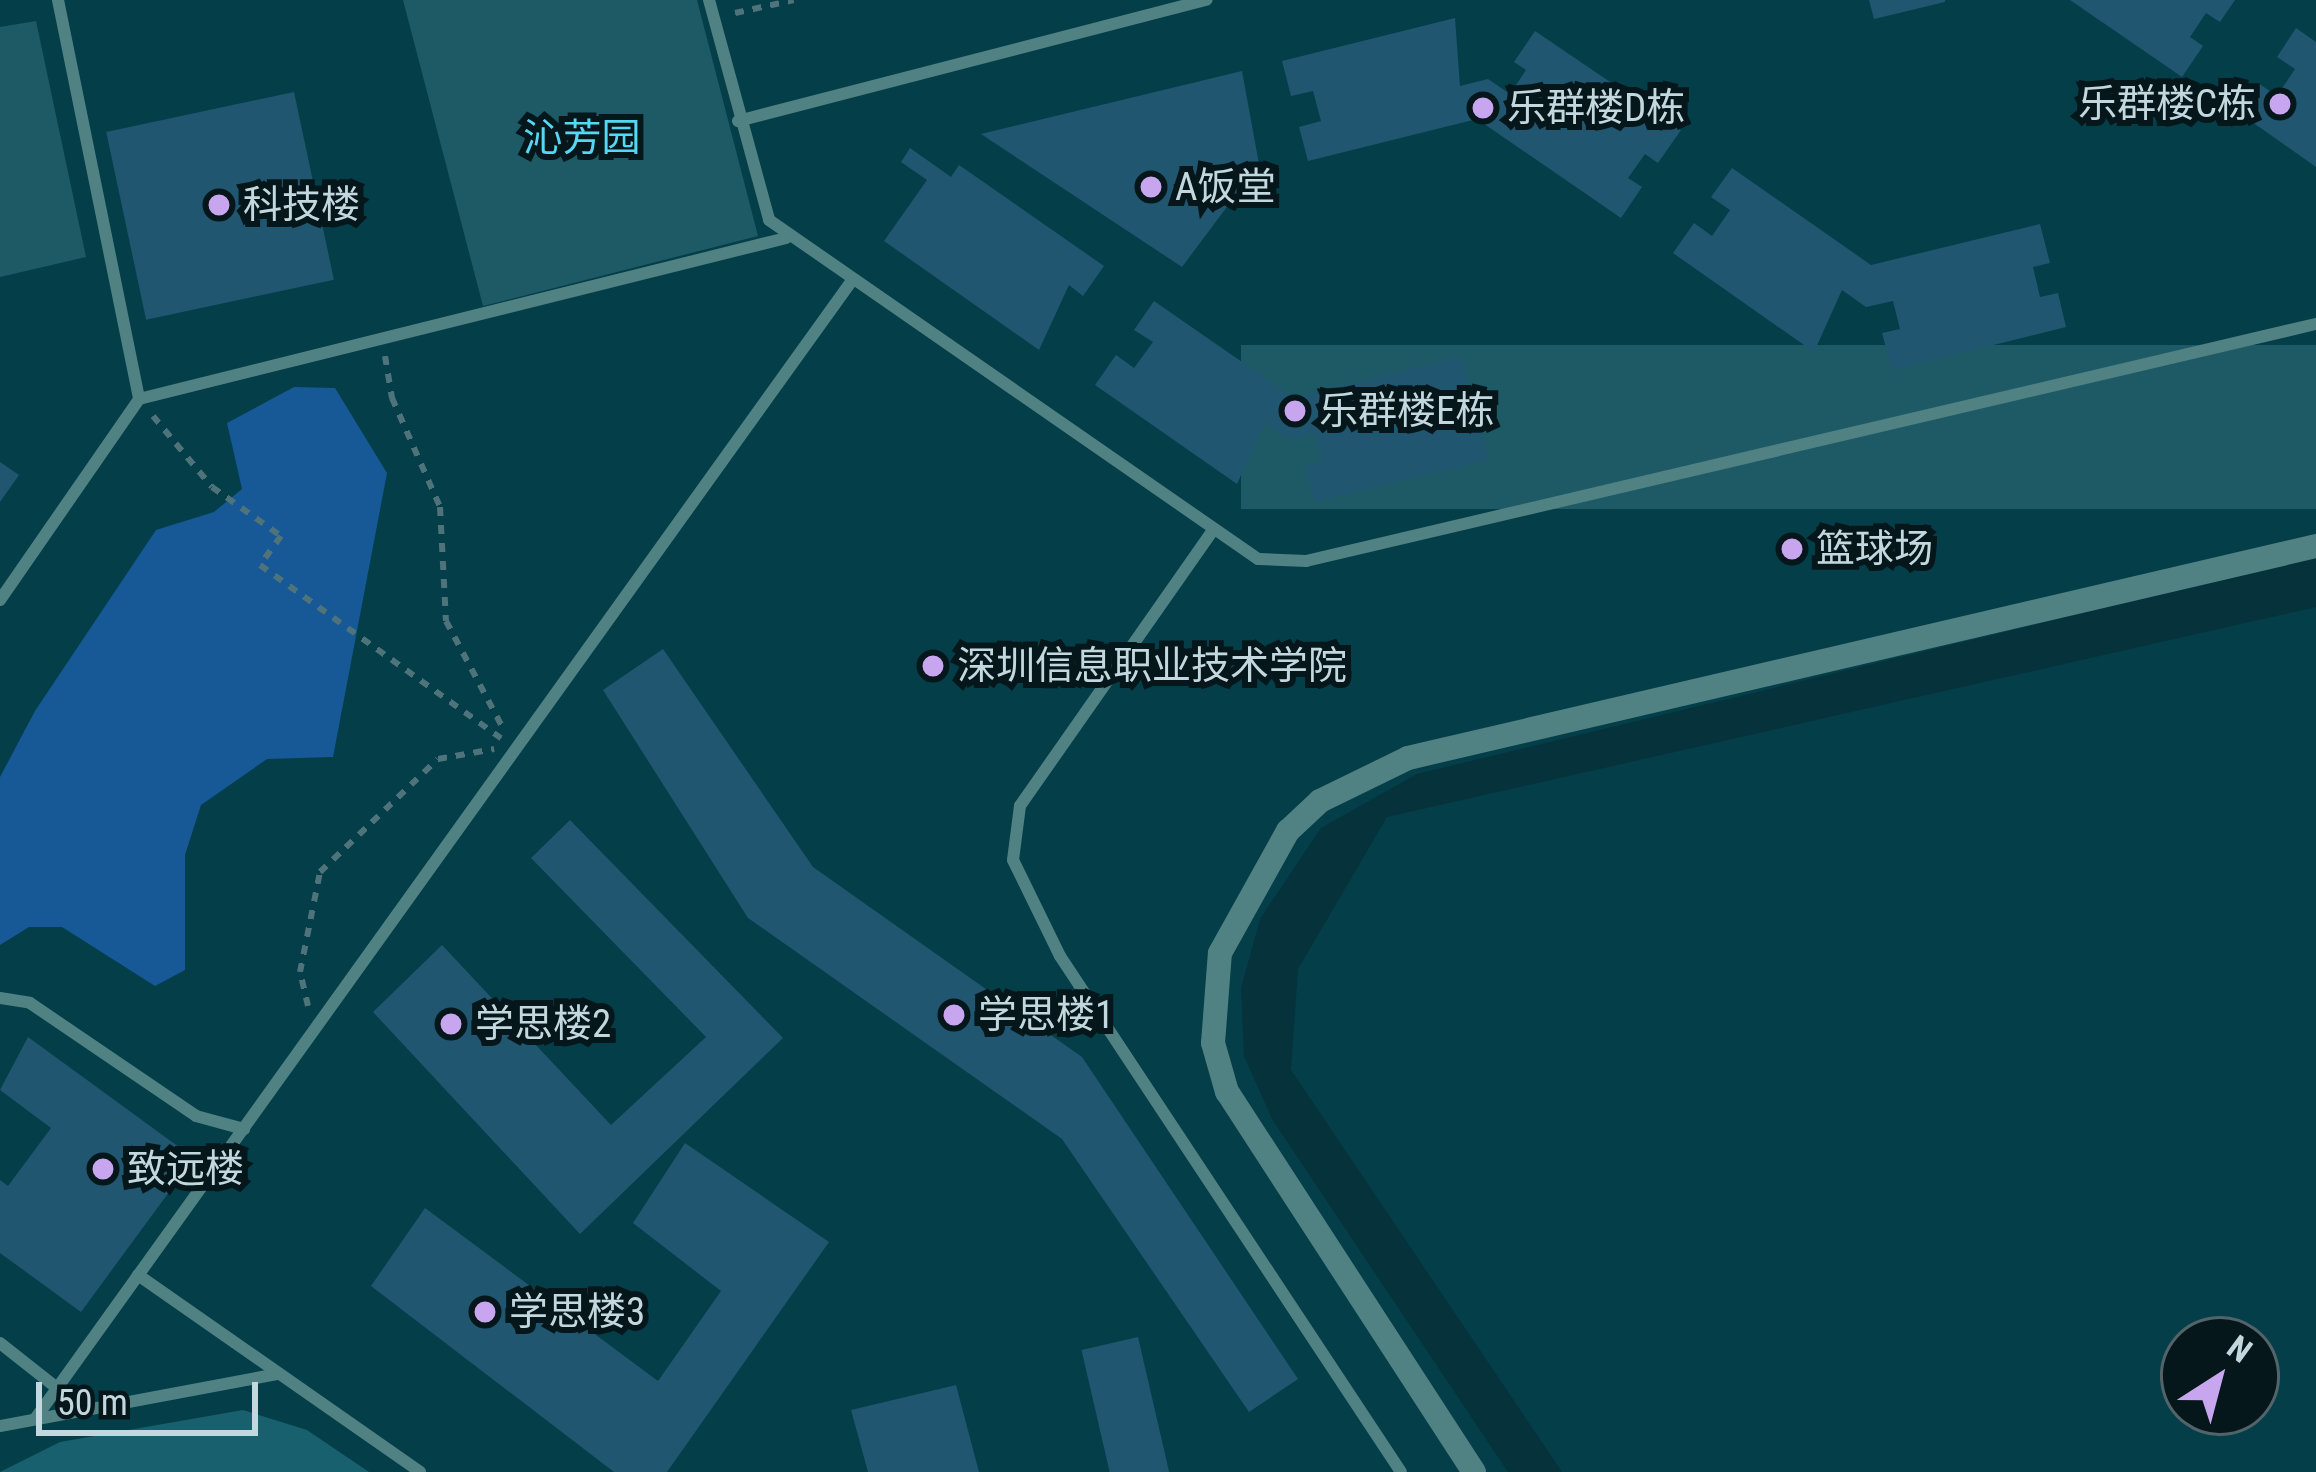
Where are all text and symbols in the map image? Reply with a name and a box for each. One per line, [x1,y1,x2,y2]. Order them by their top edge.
place label: 乐群楼C栋 [2078,81,2256,127]
place label: 乐群楼D栋 [1507,85,1685,131]
marker: 乐群楼C栋 [2267,91,2293,117]
marker: 乐群楼D栋 [1470,95,1496,121]
park label: 沁芳园 [524,115,640,161]
place label: A饭堂 [1175,164,1275,210]
marker: A饭堂 [1138,174,1164,200]
place label: 科技楼 [243,182,360,228]
marker: 科技楼 [206,192,232,218]
place label: 乐群楼E栋 [1319,388,1494,434]
marker: 乐群楼E栋 [1282,398,1308,424]
place label: 篮球场 [1816,526,1933,572]
marker: 篮球场 [1779,536,1805,562]
place label: 深圳信息职业技术学院 [957,643,1347,689]
marker: 深圳信息职业技术学院 [920,653,946,679]
place label: 学思楼1 [978,992,1114,1038]
place label: 学思楼2 [475,1001,611,1047]
marker: 学思楼1 [941,1002,967,1028]
marker: 学思楼2 [438,1011,464,1037]
place label: 致远楼 [127,1146,244,1192]
marker: 致远楼 [90,1156,116,1182]
place label: 学思楼3 [509,1289,645,1335]
marker: 学思楼3 [472,1299,498,1325]
north arrow [2160,1316,2280,1436]
text: N [2220,1327,2259,1371]
scale bar [42,1358,264,1432]
text: 50 m [57,1382,128,1424]

